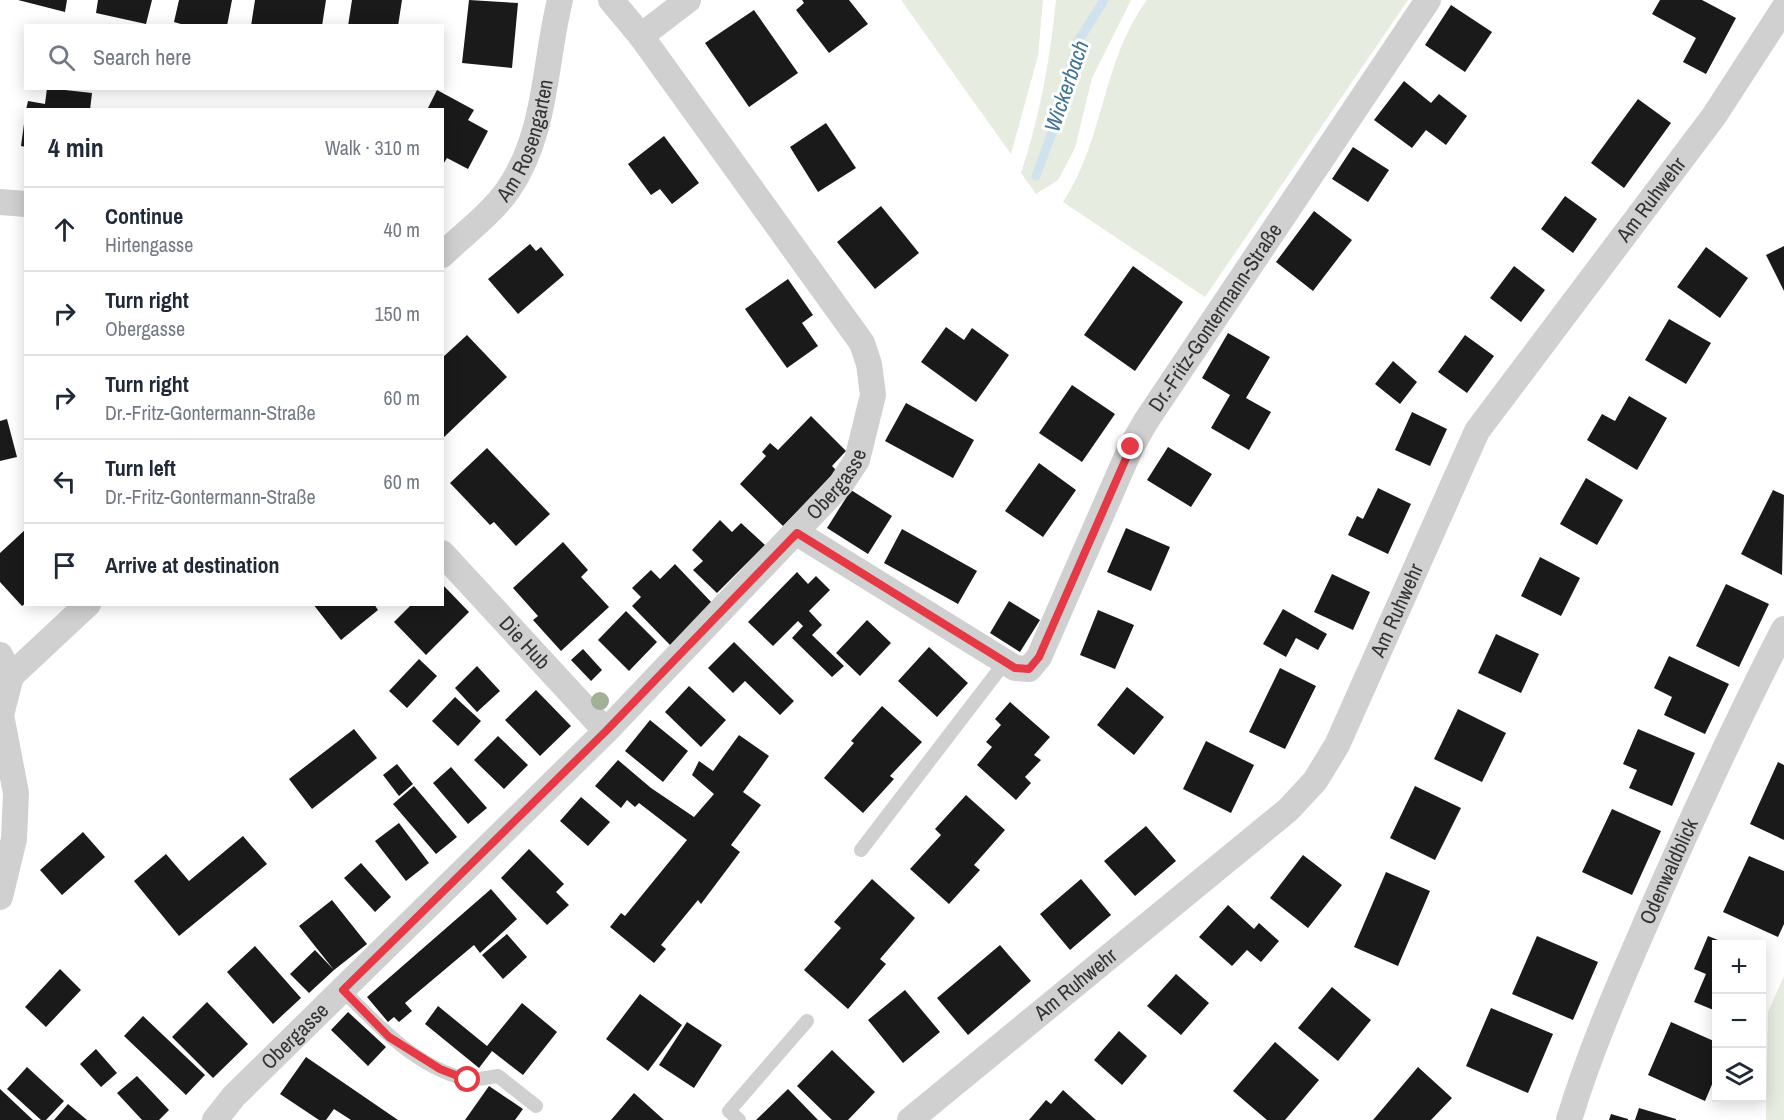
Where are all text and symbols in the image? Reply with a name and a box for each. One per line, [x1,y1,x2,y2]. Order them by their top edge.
search box [24,24,444,90]
water label: Wickerbach [1036,36,1096,136]
icon: search [45,41,78,74]
text: Search here [93,42,191,72]
street label: Am Rosengarten [489,77,560,208]
text: 4 min [48,130,104,165]
text: Walk · 310 m [325,134,420,161]
street label: Am Ruhwehr [1609,151,1692,249]
text: Continue [105,201,183,231]
icon: ahead [48,213,81,246]
text: 40 m [384,216,420,243]
street label: Dr.-Fritz-Gontermann-Straße [1141,217,1289,417]
text: Hirtengasse [105,231,193,258]
text: Turn right [105,285,189,315]
icon: right [48,297,81,330]
text: 150 m [374,300,420,327]
text: Obergasse [105,315,185,342]
text: Turn right [105,369,189,399]
icon: right [48,381,81,414]
text: 60 m [384,384,420,411]
text: Dr.-Fritz-Gontermann-Straße [105,399,316,426]
route end [1117,433,1143,459]
street label: Obergasse [799,446,873,526]
text: Turn left [105,453,176,483]
icon: left [48,465,81,498]
text: 60 m [384,468,420,495]
text: Dr.-Fritz-Gontermann-Straße [105,483,316,510]
icon: arrive [48,549,81,582]
text: Arrive at destination [105,550,279,580]
street label: Am Ruhwehr [1363,559,1430,663]
street label: Die Hub [493,609,557,675]
street label: Odenwaldblick [1632,813,1705,929]
map controls [1712,940,1766,1102]
button: + [1712,940,1766,994]
street label: Am Ruhwehr [1027,941,1123,1027]
button: − [1712,994,1766,1048]
street label: Obergasse [254,996,335,1076]
button: layers [1712,1048,1766,1102]
route start [454,1066,480,1092]

